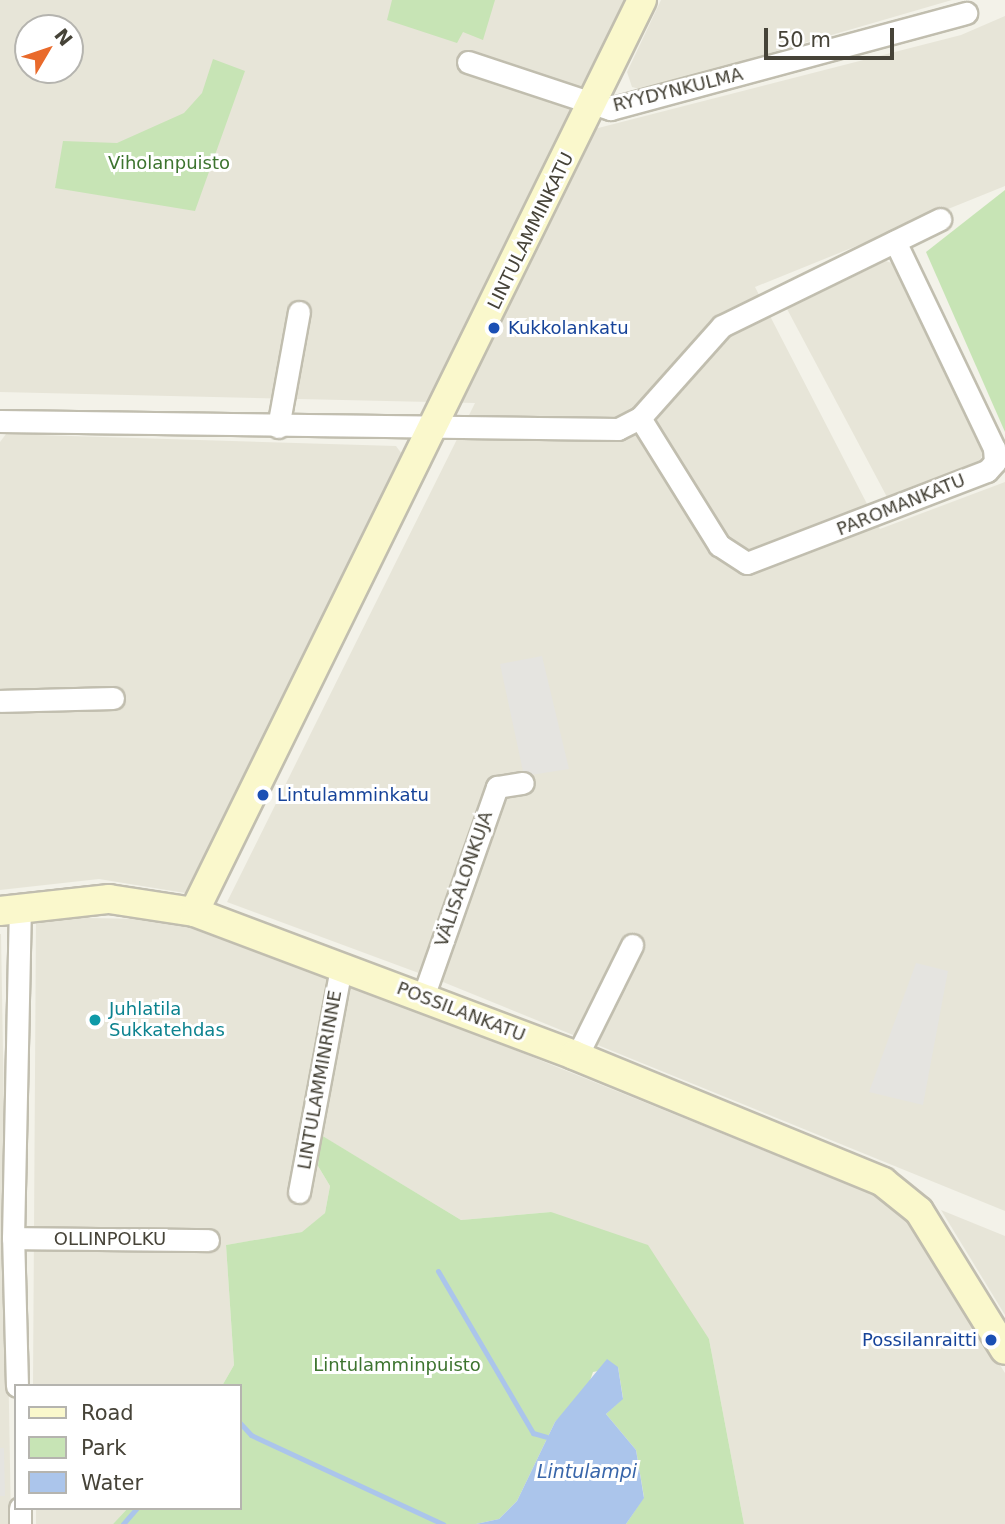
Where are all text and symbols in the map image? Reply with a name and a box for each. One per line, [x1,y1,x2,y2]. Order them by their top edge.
north arrow [14,14,84,84]
scale bar [767,14,897,58]
text: N [50,24,77,50]
text: 50 m [777,28,831,52]
street label: RYYDYNKULMA [611,63,745,117]
street label: LINTULAMMINKATU [484,149,578,313]
park label: Viholanpuisto [108,152,230,174]
place label: Kukkolankatu [508,317,629,339]
marker: Kukkolankatu [486,320,502,336]
street label: PAROMANKATU [834,469,968,541]
place label: Lintulamminkatu [277,784,429,806]
marker: Lintulamminkatu [255,787,271,803]
street label: VÄLISALONKUJA [431,808,497,950]
street label: POSSILANKATU [394,978,528,1046]
street label: LINTULAMMINRINNE [294,989,346,1171]
place label: Juhlatila Sukkatehdas [109,999,225,1042]
marker: Juhlatila Sukkatehdas [87,1012,103,1028]
street label: OLLINPOLKU [54,1228,166,1250]
place label: Possilanraitti [862,1329,977,1351]
marker: Possilanraitti [983,1332,999,1348]
park label: Lintulamminpuisto [313,1354,481,1376]
legend [14,1384,242,1510]
text: Road [81,1401,134,1425]
text: Park [81,1436,126,1460]
water label: Lintulampi [537,1461,637,1483]
text: Water [81,1471,143,1495]

